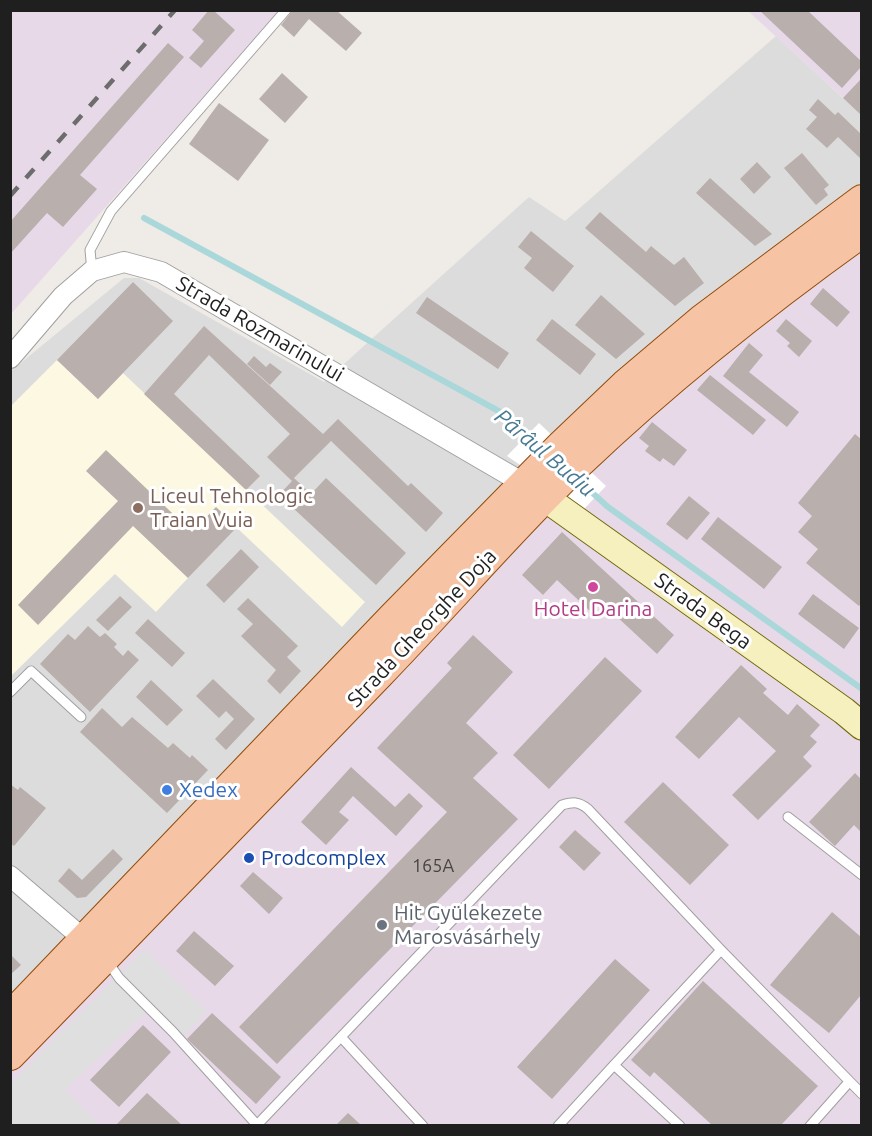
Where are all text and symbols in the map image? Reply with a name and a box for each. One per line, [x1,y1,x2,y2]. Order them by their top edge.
street label: Strada Rozmarinului [172,271,348,387]
water label: Pârâul Budiu [489,403,601,503]
place label: Liceul Tehnologic Traian Vuia [150,483,313,533]
marker: Liceul Tehnologic Traian Vuia [131,501,145,515]
street label: Strada Gheorghe Doja [342,544,502,712]
street label: Strada Bega [650,567,756,655]
marker: Hotel Darina [586,580,600,594]
place label: Hotel Darina [534,596,652,622]
place label: Xedex [179,777,238,803]
marker: Xedex [160,783,174,797]
place label: Prodcomplex [261,845,386,871]
marker: Prodcomplex [242,851,256,865]
house number: 165A [412,855,454,877]
place label: Hit Gyülekezete Marosvásárhely [394,900,542,950]
marker: Hit Gyülekezete Marosvásárhely [375,918,389,932]

